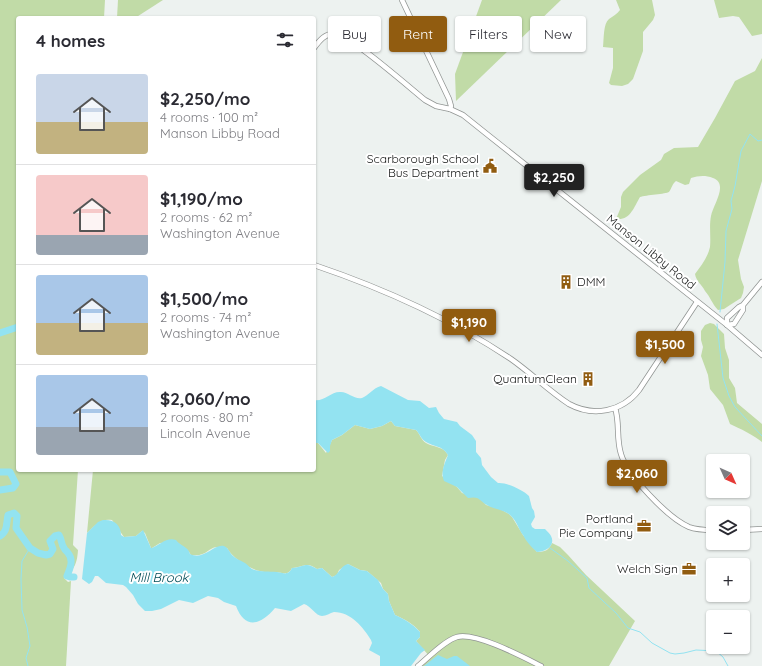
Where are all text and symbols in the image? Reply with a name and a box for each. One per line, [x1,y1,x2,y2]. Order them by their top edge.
chip: Buy [328,16,381,52]
chip: Rent [389,16,447,52]
chip: Filters [455,16,522,52]
chip: New [530,16,586,52]
icon: filters [274,29,296,51]
text: 4 homes [36,30,105,51]
text: $2,250/mo [160,88,250,109]
icon: home [68,90,116,138]
text: 4 rooms · 100 m² [160,109,258,125]
text: Manson Libby Road [160,125,280,141]
place label: Scarborough School Bus Department [367,151,479,180]
public building icon: Scarborough School Bus Department [482,158,498,174]
pin: $2,250 [521,164,587,198]
text: $2,250 [533,169,575,185]
text: $1,190/mo [160,188,243,209]
icon: home [68,191,116,239]
text: 2 rooms · 62 m² [160,209,252,225]
street label: Manson Libby Road [604,211,699,292]
text: Washington Avenue [160,225,280,241]
building icon: DMM [558,274,574,290]
place label: DMM [577,274,605,289]
text: $1,500/mo [160,288,248,309]
icon: home [68,291,116,339]
text: 2 rooms · 74 m² [160,309,251,325]
pin: $1,190 [436,309,502,343]
text: $1,190 [451,314,487,330]
text: Washington Avenue [160,325,280,341]
pin: $1,500 [632,331,698,365]
text: $1,500 [645,336,685,352]
place label: QuantumClean [493,371,577,386]
building icon: QuantumClean [580,371,596,387]
text: $2,060/mo [160,388,251,409]
icon: home [68,391,116,439]
text: 2 rooms · 80 m² [160,409,253,425]
text: Lincoln Avenue [160,425,250,441]
north arrow [706,454,750,498]
map controls [706,454,750,654]
pin: $2,060 [604,460,670,494]
text: $2,060 [616,465,658,481]
button: layers [706,506,750,550]
place label: Portland Pie Company [559,511,633,540]
office icon: Portland Pie Company [636,518,652,534]
button: + [706,558,750,602]
place label: Welch Sign [617,561,678,576]
office icon: Welch Sign [681,561,697,577]
water label: Mill Brook [130,569,189,585]
button: − [706,610,750,654]

